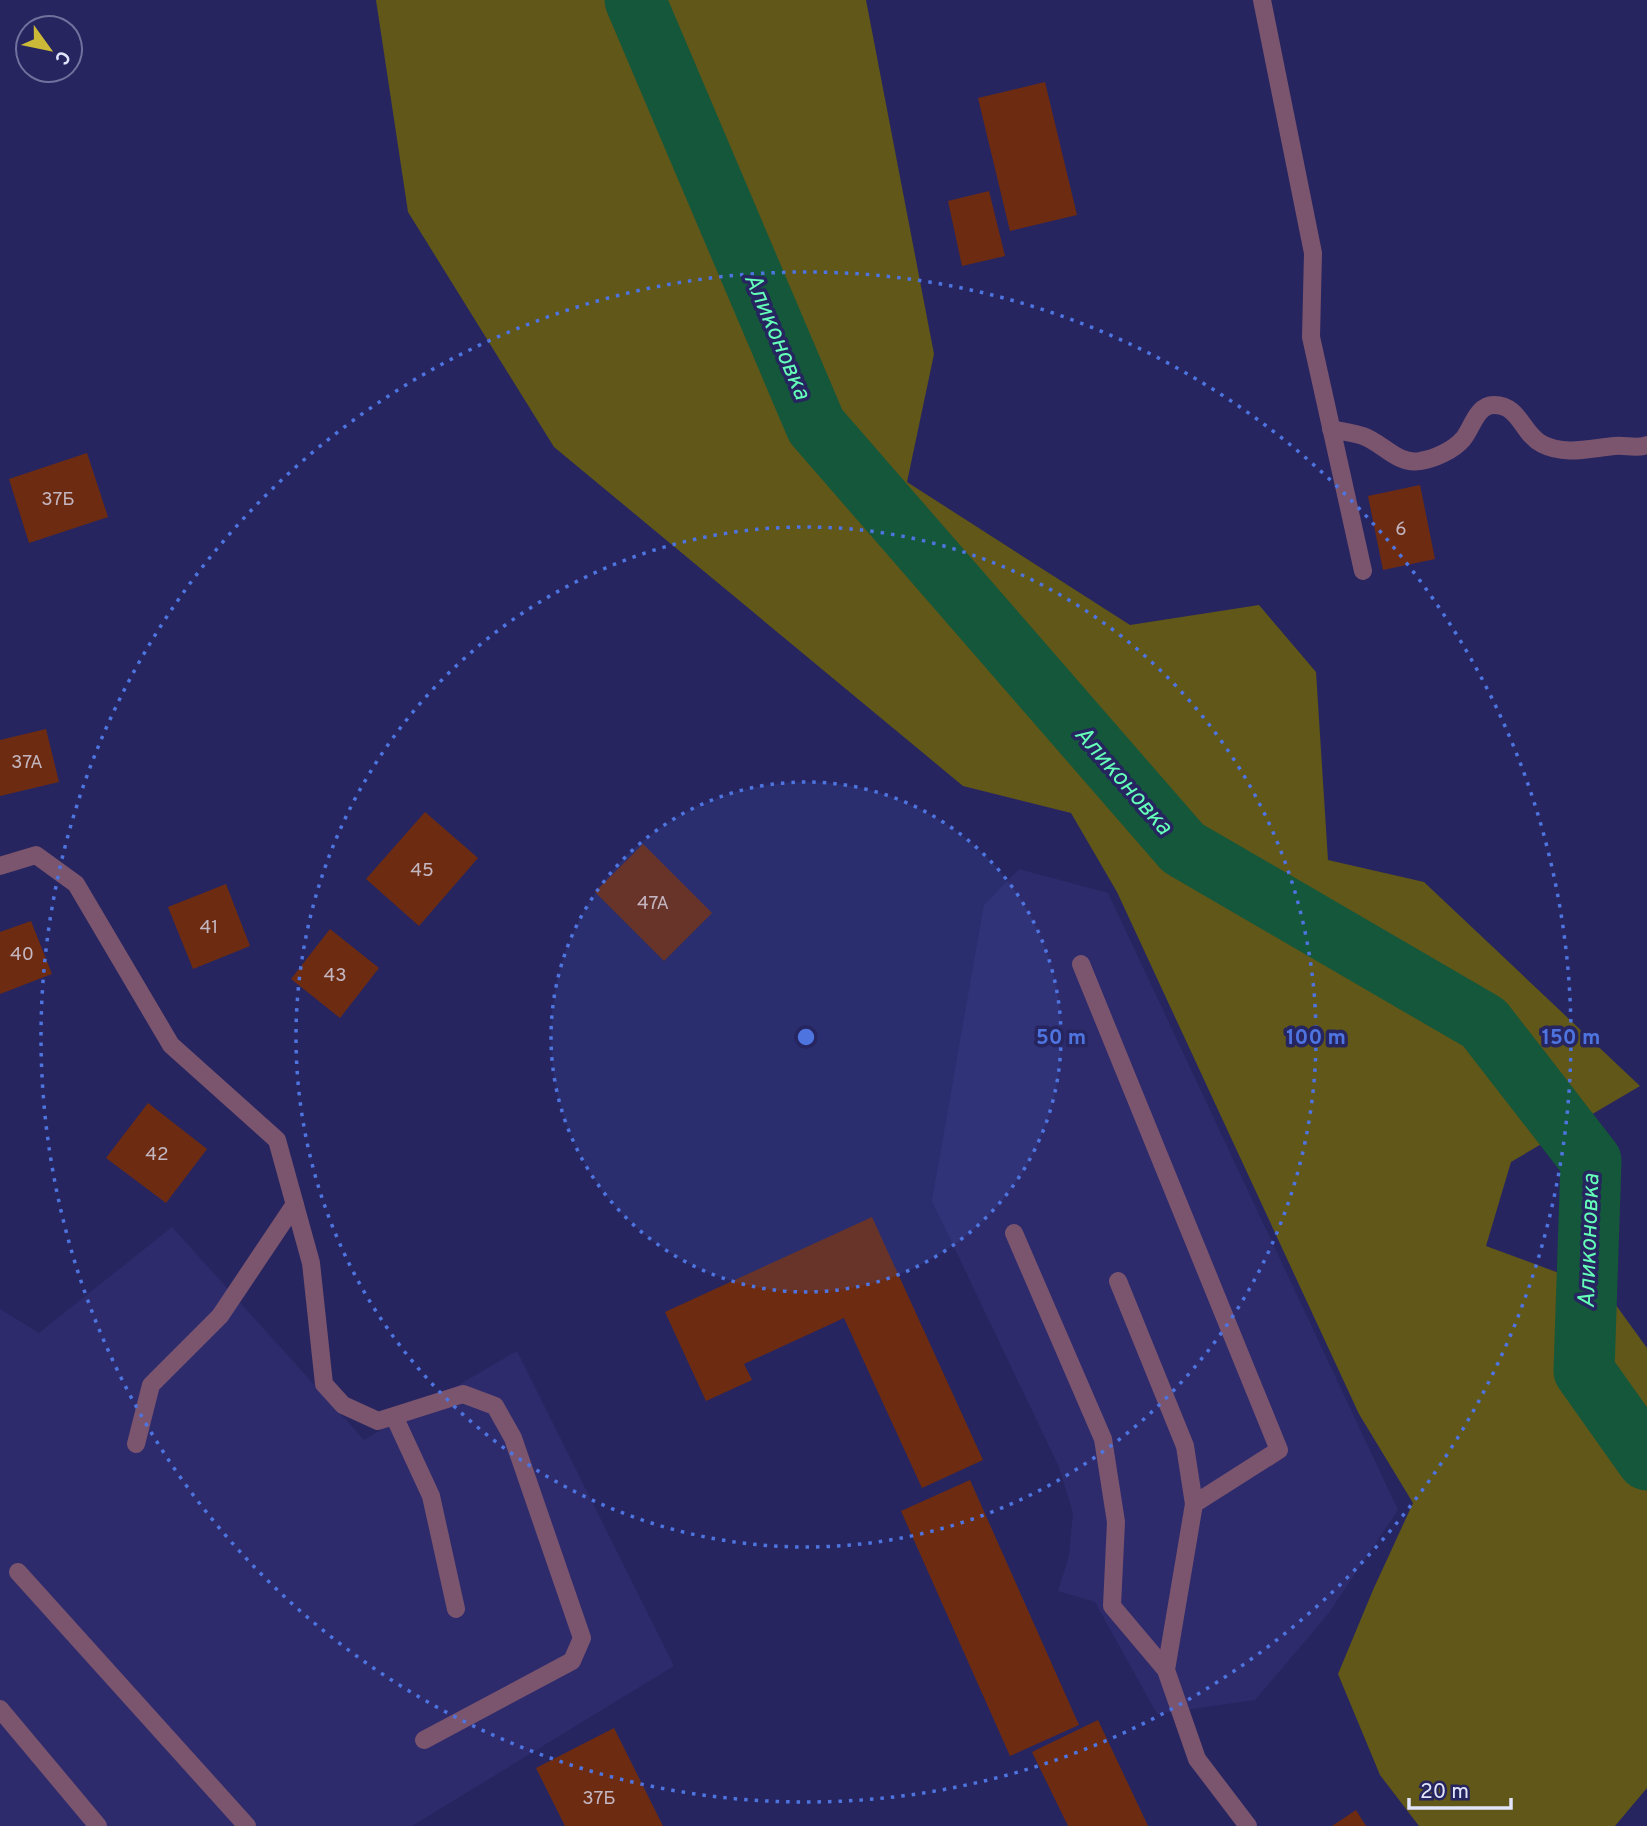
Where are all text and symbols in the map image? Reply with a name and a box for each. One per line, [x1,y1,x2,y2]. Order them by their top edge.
north arrow [14,14,84,84]
text: С [48,46,75,69]
water label: Аликоновка [736,269,817,405]
house number: 37Б [41,488,75,512]
house number: 6 [1395,518,1407,542]
water label: Аликоновка [1067,721,1178,842]
house number: 37А [11,751,43,775]
house number: 45 [410,859,434,883]
house number: 47А [637,892,669,916]
house number: 41 [200,916,218,940]
house number: 40 [10,943,34,967]
house number: 43 [323,964,347,988]
centre of rings [794,1025,818,1049]
text: 50 m [1036,1025,1086,1052]
text: 100 m [1286,1025,1346,1052]
text: 150 m [1542,1025,1600,1052]
house number: 42 [145,1143,169,1167]
water label: Аликоновка [1573,1173,1607,1309]
scale bar [1409,1766,1510,1810]
text: 20 m [1420,1779,1469,1806]
house number: 37Б [582,1787,616,1811]

